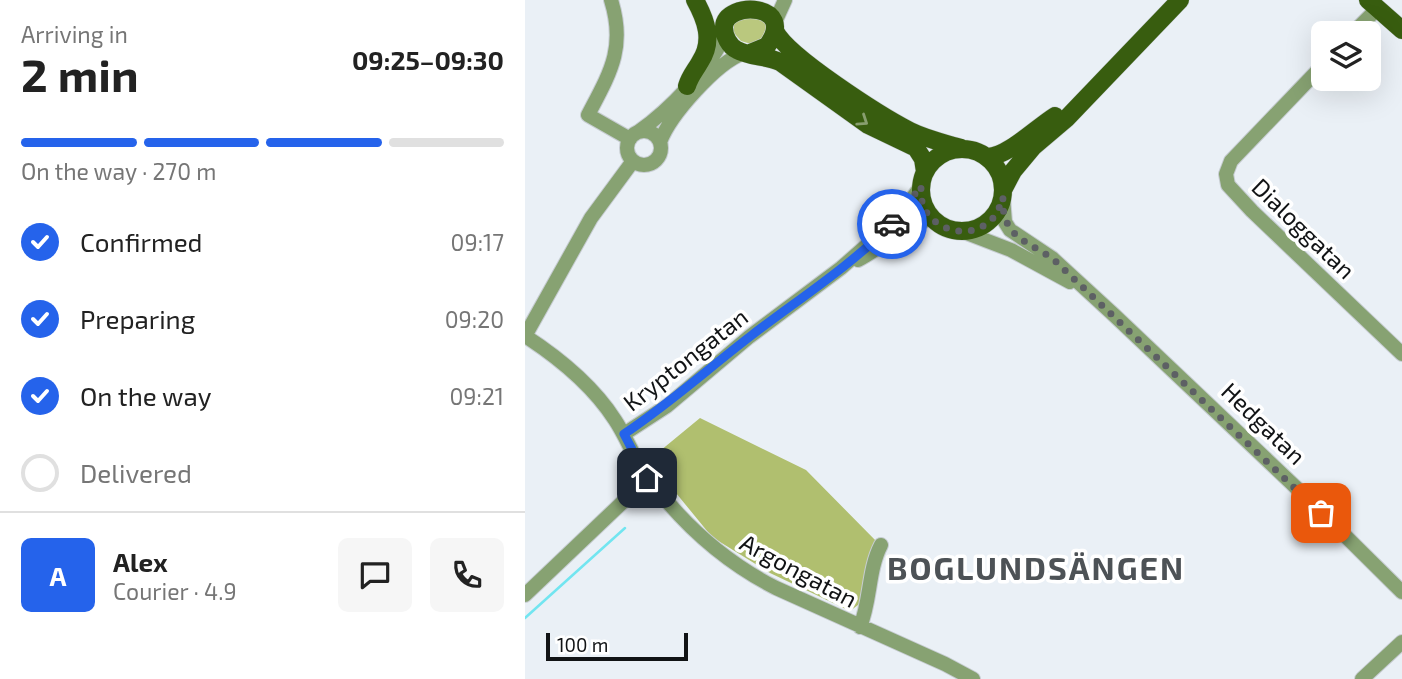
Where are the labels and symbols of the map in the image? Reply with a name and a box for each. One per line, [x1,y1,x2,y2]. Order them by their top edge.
one-way arrow [855,113,868,126]
street label: Dialoggatan [1246,172,1362,284]
courier [857,189,927,259]
street label: Kryptongatan [617,301,753,417]
street label: Hedgatan [1216,376,1312,470]
pin [617,448,677,508]
pin [1291,483,1351,543]
street label: Argongatan [736,527,862,613]
district label: BOGLUNDSÄNGEN [887,548,1185,586]
scale bar [546,630,688,662]

